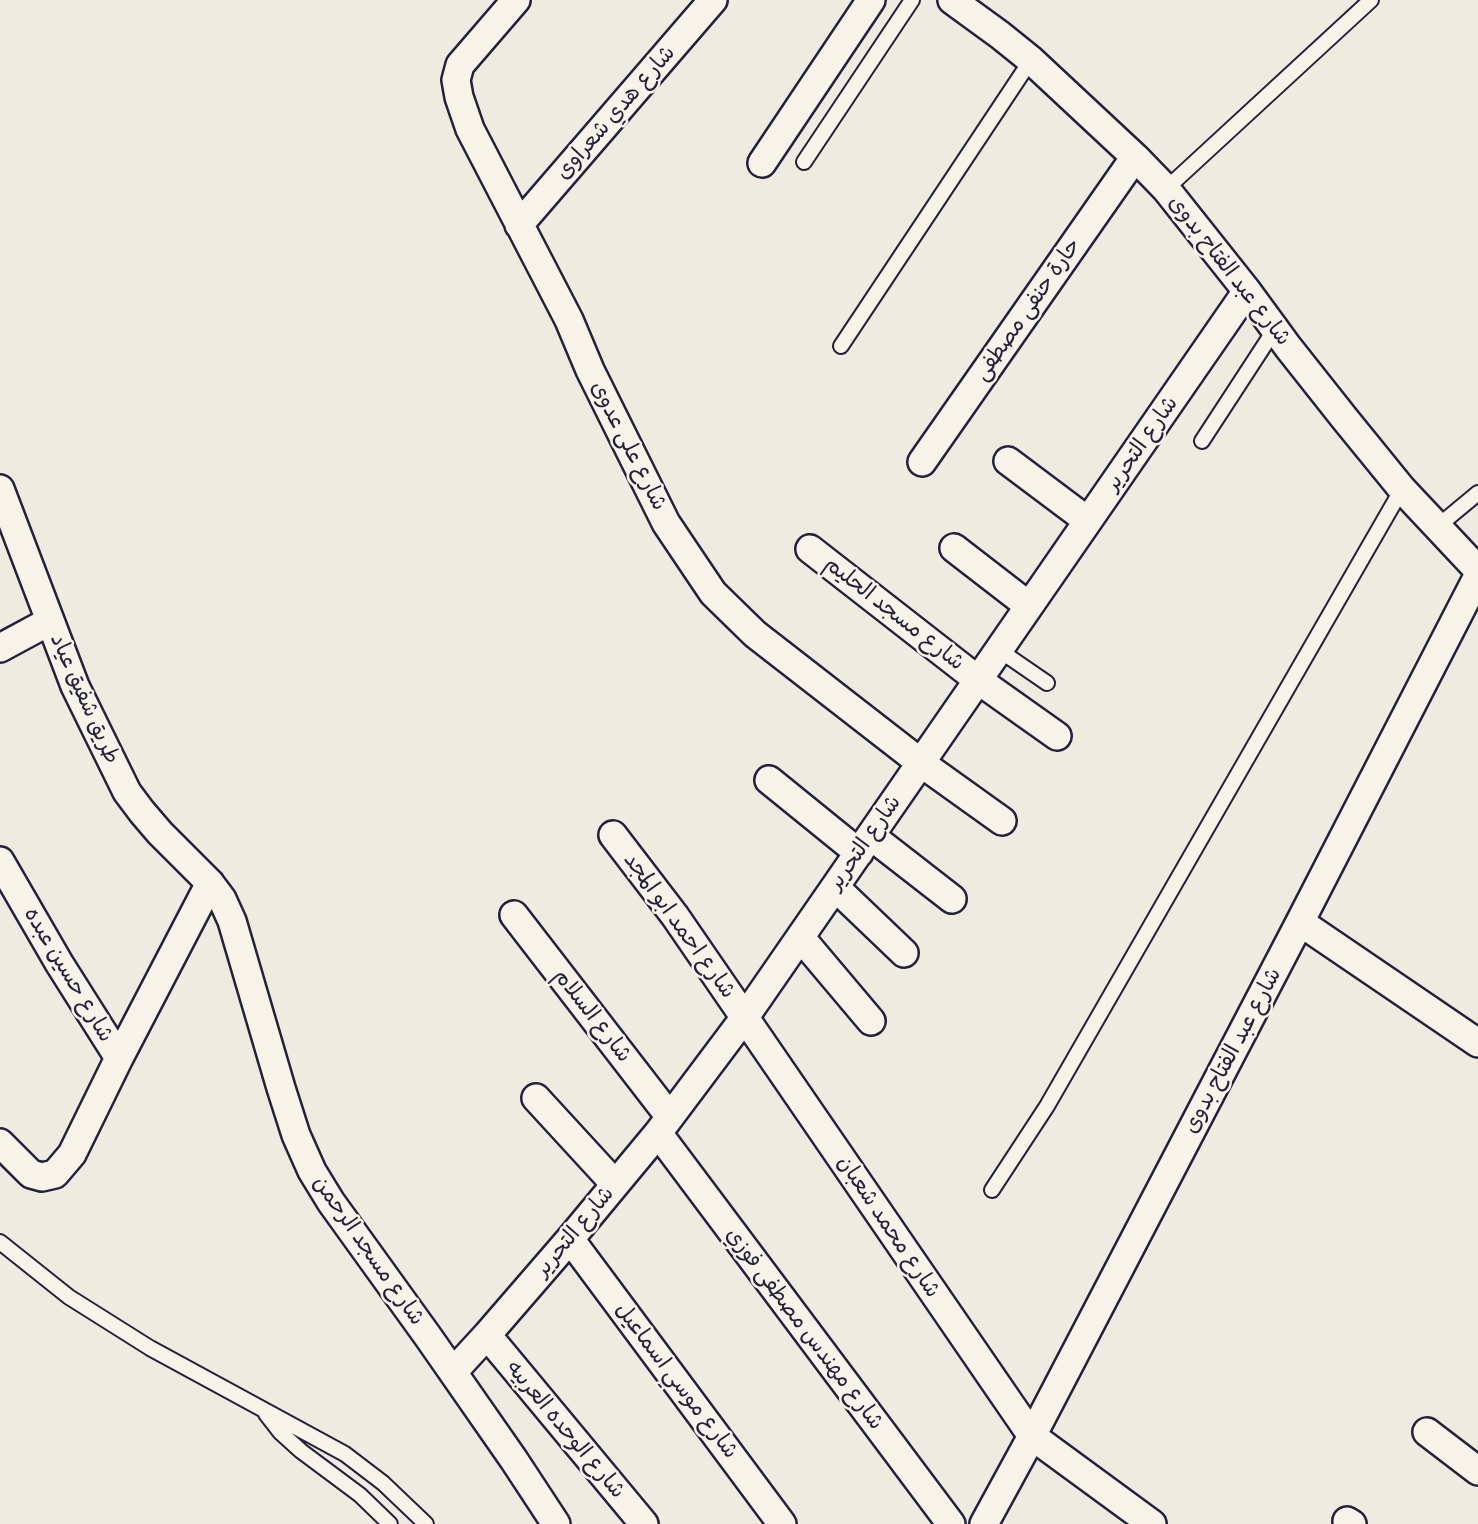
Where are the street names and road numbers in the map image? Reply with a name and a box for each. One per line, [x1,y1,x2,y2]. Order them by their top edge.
street label: شارع هدي شعراوى [551,41,681,185]
street label: شارع عبد الفتاح بدوى [1162,190,1296,352]
street label: حارة حنفى مصطفى [969,233,1087,387]
street label: شارع على عدوى [584,377,672,515]
street label: شارع التحرير [1100,392,1184,496]
street label: شارع مسجد الحليم [819,551,969,677]
street label: طريق شفيق عياد [44,630,124,768]
street label: شارع التحرير [823,791,907,895]
street label: شارع احمد ابو المجد [617,848,741,1004]
street label: شارع حسين عبده [17,903,119,1047]
street label: شارع السلام [547,964,637,1068]
street label: شارع عبد الفتاح بدوى [1178,964,1288,1138]
street label: شارع محمد شعبان [831,1151,945,1303]
street label: شارع مسجد الرحمن [307,1171,429,1331]
street label: شارع التحرير [530,1182,620,1282]
street label: شارع مهندس مصطفى فوزي [719,1223,889,1435]
street label: شارع موسي اسماعيل [609,1298,743,1464]
street label: شارع الوحده العربيه [500,1356,630,1504]

